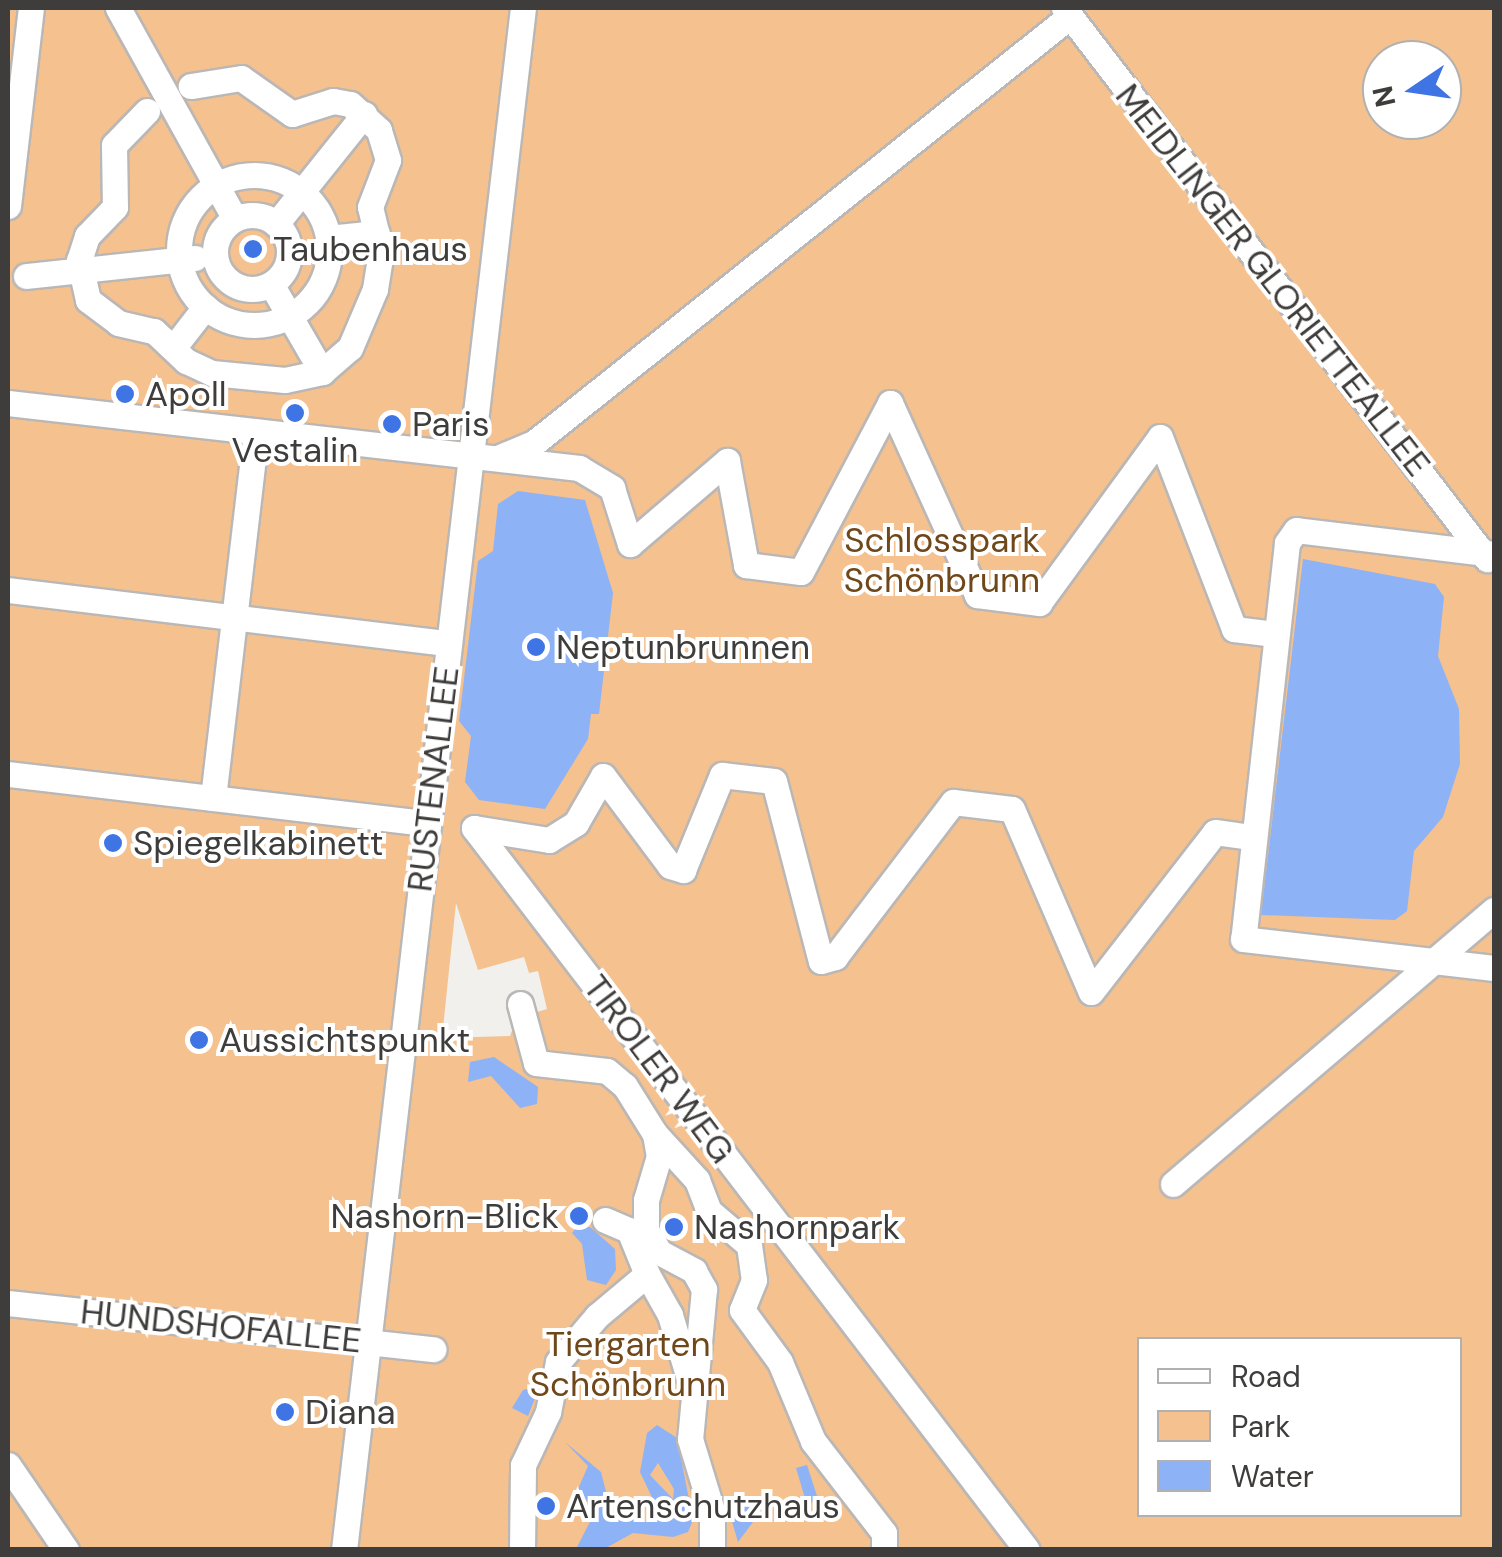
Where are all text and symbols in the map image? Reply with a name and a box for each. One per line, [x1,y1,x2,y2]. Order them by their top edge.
north arrow [1362,40,1462,140]
street label: MEIDLINGER GLORIETTEALLEE [1107,76,1439,484]
place label: Taubenhaus [273,228,468,270]
marker: Taubenhaus [242,238,264,260]
place label: Apoll [145,373,227,415]
marker: Apoll [114,383,136,405]
marker: Vestalin [284,402,306,424]
place label: Paris [412,403,489,445]
marker: Paris [381,413,403,435]
place label: Vestalin [232,429,358,471]
park label: Schlosspark Schönbrunn [844,519,1040,601]
place label: Neptunbrunnen [556,626,810,668]
marker: Neptunbrunnen [525,636,547,658]
street label: RUSTENALLEE [398,664,468,894]
place label: Spiegelkabinett [133,822,384,864]
marker: Spiegelkabinett [102,832,124,854]
street label: TIROLER WEG [575,967,743,1171]
place label: Aussichtspunkt [219,1019,470,1061]
marker: Aussichtspunkt [188,1029,210,1051]
place label: Nashorn-Blick [330,1195,559,1237]
marker: Nashorn-Blick [568,1205,590,1227]
place label: Nashornpark [694,1206,900,1248]
marker: Nashornpark [663,1216,685,1238]
street label: HUNDSHOFALLEE [78,1290,364,1362]
park label: Tiergarten Schönbrunn [530,1323,726,1405]
legend [1137,1337,1462,1517]
text: Road [1231,1357,1301,1396]
place label: Diana [305,1391,396,1433]
marker: Diana [274,1401,296,1423]
text: Park [1231,1407,1290,1446]
text: Water [1231,1457,1314,1496]
place label: Artenschutzhaus [566,1485,840,1527]
marker: Artenschutzhaus [535,1495,557,1517]

